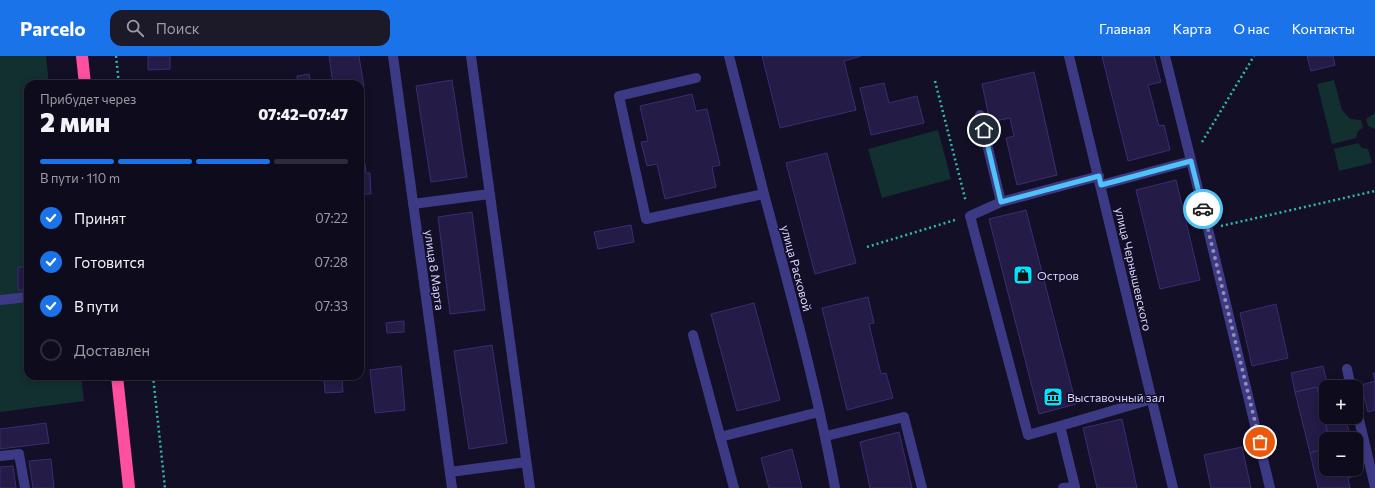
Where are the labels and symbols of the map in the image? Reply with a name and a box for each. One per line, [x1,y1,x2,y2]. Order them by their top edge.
pin [967,113,1001,147]
courier [1183,189,1223,229]
street label: улица Чернышевского [1113,206,1155,332]
street label: улица Расковой [779,223,815,313]
street label: улица 8 Марта [422,229,448,311]
shop icon: Остров [1012,264,1034,286]
place label: Остров [1037,268,1079,282]
museum icon: Выставочный зал [1042,386,1064,408]
place label: Выставочный зал [1067,390,1165,404]
pin [1243,425,1277,459]

